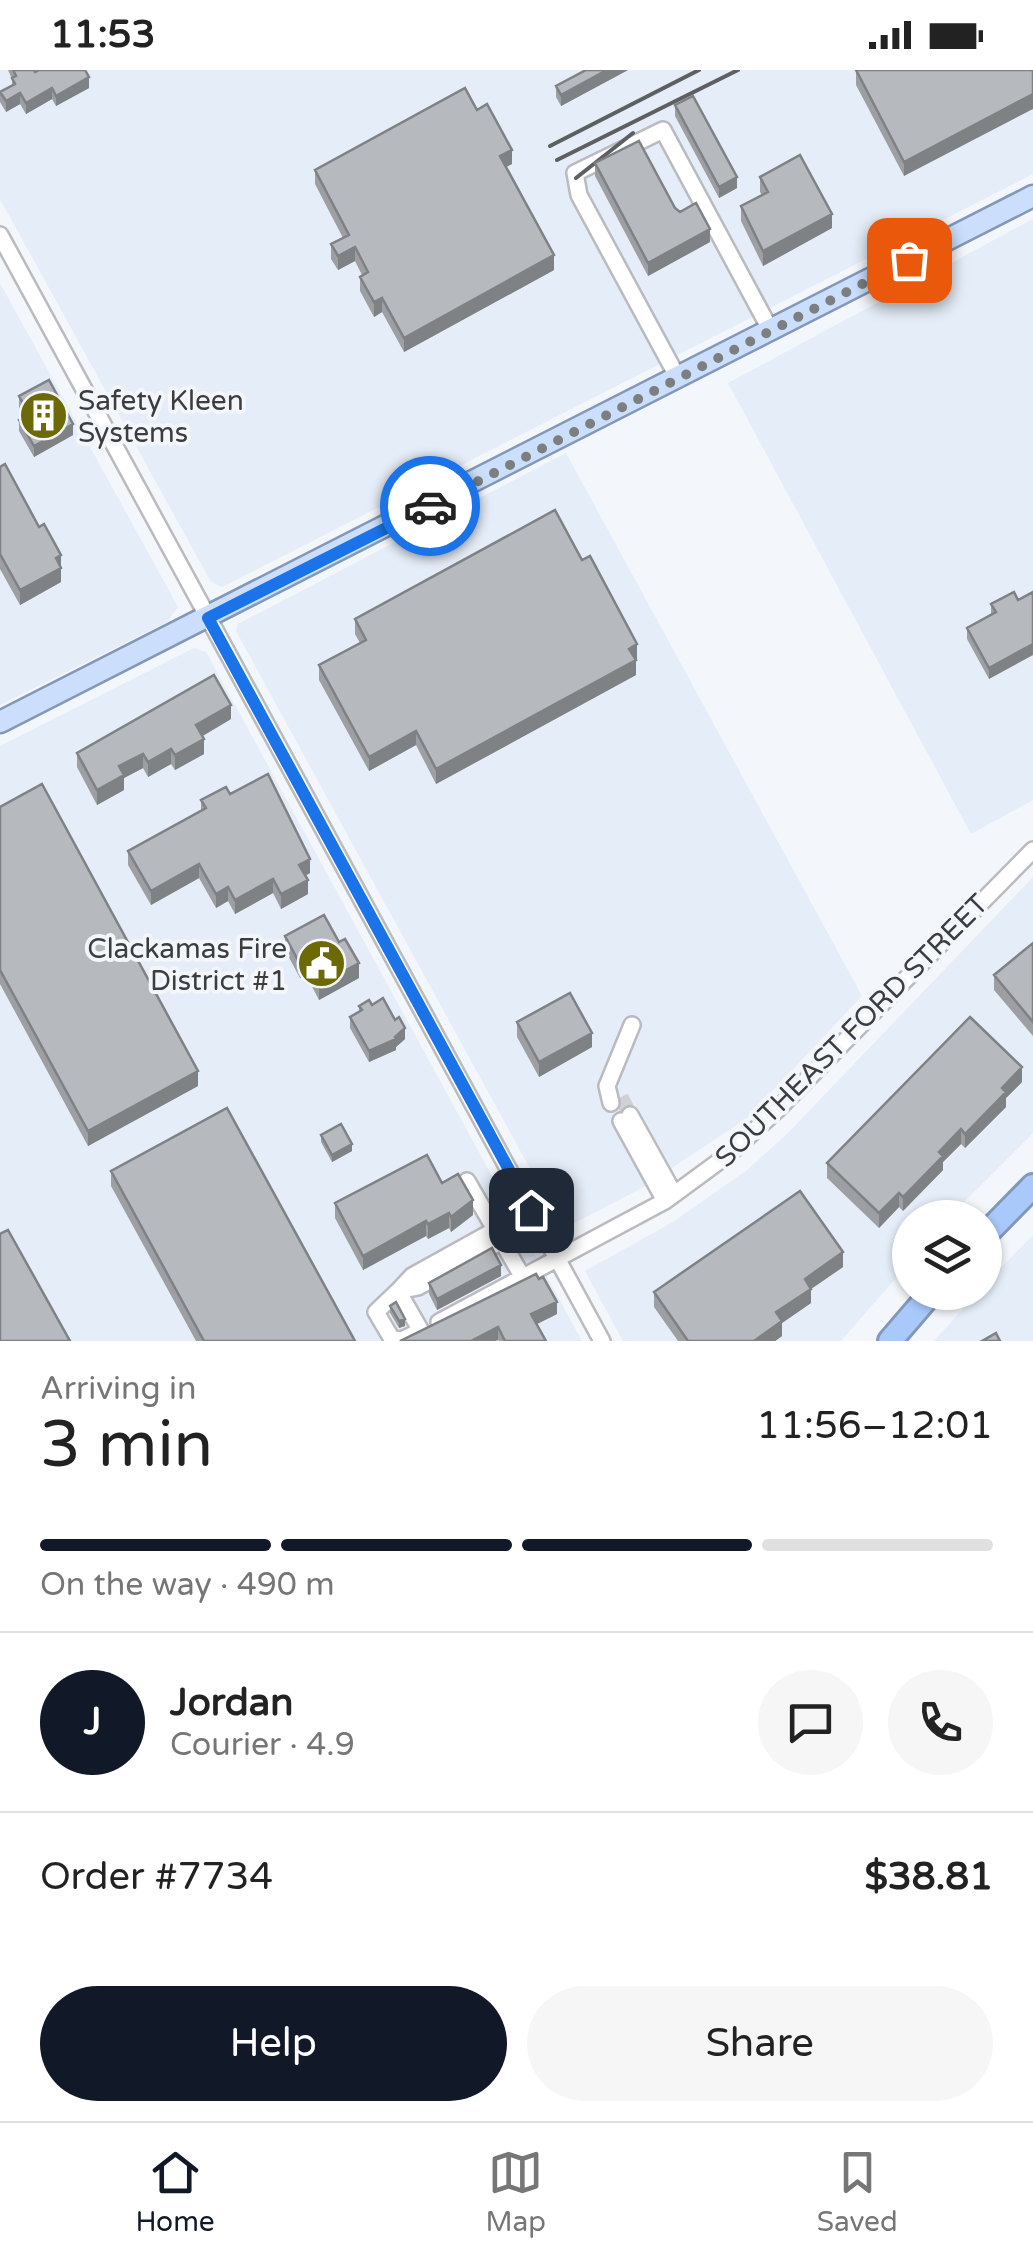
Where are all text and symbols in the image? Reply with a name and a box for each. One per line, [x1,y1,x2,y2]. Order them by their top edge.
text: 11:53 [50,12,155,58]
pin [867,218,952,303]
icon: bag [882,233,937,288]
place label: Safety Kleen Systems [78,384,244,450]
building icon: Safety Kleen Systems [17,390,69,442]
courier [380,456,480,556]
icon: car [403,479,458,534]
street label: SOUTHEAST FORD STREET [708,887,995,1174]
place label: Clackamas Fire District #1 [87,932,287,998]
public building icon: Clackamas Fire District #1 [296,938,348,990]
pin [489,1168,574,1253]
icon: home [504,1183,559,1238]
map controls [892,1200,1002,1310]
button: layers [892,1200,1002,1310]
text: Arriving in [40,1370,197,1408]
text: 11:56–12:01 [756,1403,993,1449]
text: 3 min [40,1406,213,1485]
text: On the way · 490 m [40,1566,335,1604]
button: chat [758,1670,863,1775]
button: phone [888,1670,993,1775]
text: Jordan [170,1680,293,1726]
text: J [84,1699,101,1745]
text: Courier · 4.9 [170,1726,355,1764]
text: Order #7734 [40,1854,273,1900]
text: $38.81 [864,1854,993,1900]
button: Help [40,1986,507,2101]
button: Share [527,1986,993,2101]
tab: Home [135,2145,215,2239]
tab: Map [485,2145,546,2239]
tab: Saved [817,2145,898,2239]

